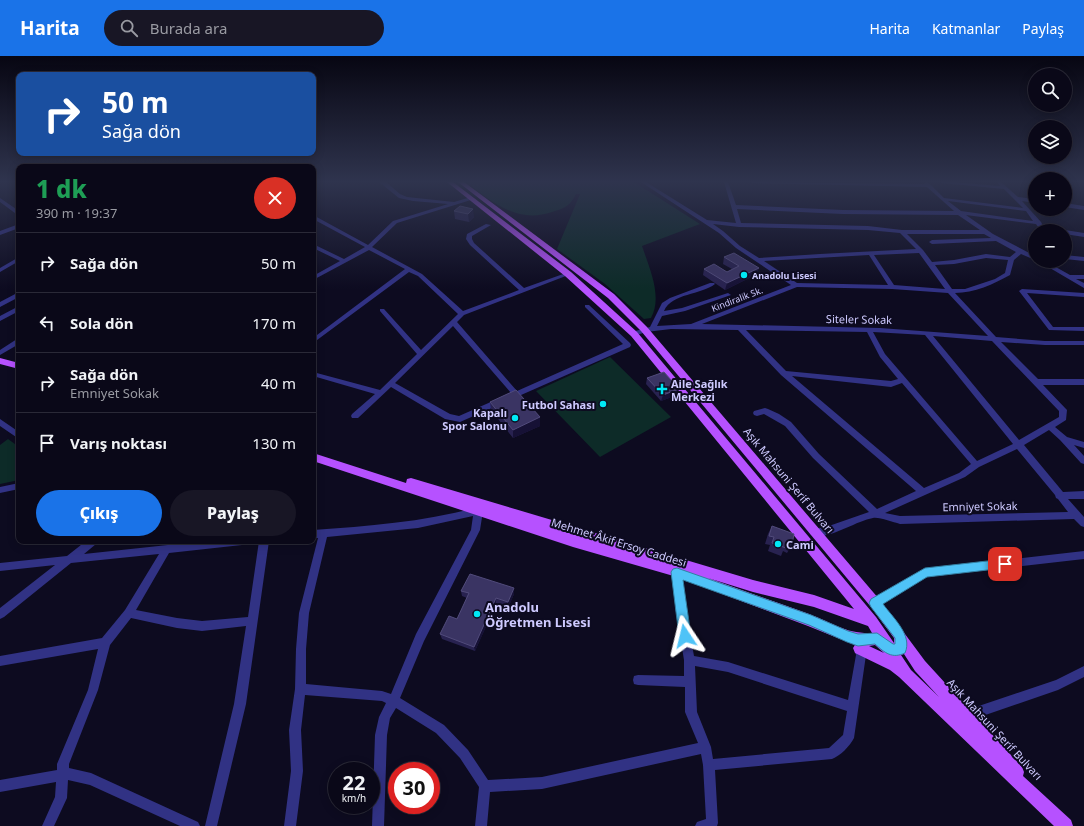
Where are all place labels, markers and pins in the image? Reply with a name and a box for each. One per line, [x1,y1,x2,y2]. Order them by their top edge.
place label: Anadolu Lisesi [752,269,817,282]
marker: Anadolu Lisesi [739,270,749,280]
place label: Aile Sağlık Merkezi [671,376,728,404]
marker: Aile Sağlık Merkezi [656,383,668,395]
place label: Futbol Sahası [522,397,595,412]
marker: Futbol Sahası [598,399,608,409]
place label: Kapalı Spor Salonu [442,405,507,433]
marker: Kapalı Spor Salonu [510,413,520,423]
place label: Cami [786,537,814,552]
marker: Cami [773,539,783,549]
pin [988,547,1022,581]
place label: Anadolu Öğretmen Lisesi [485,598,591,631]
marker: Anadolu Öğretmen Lisesi [472,609,482,619]

